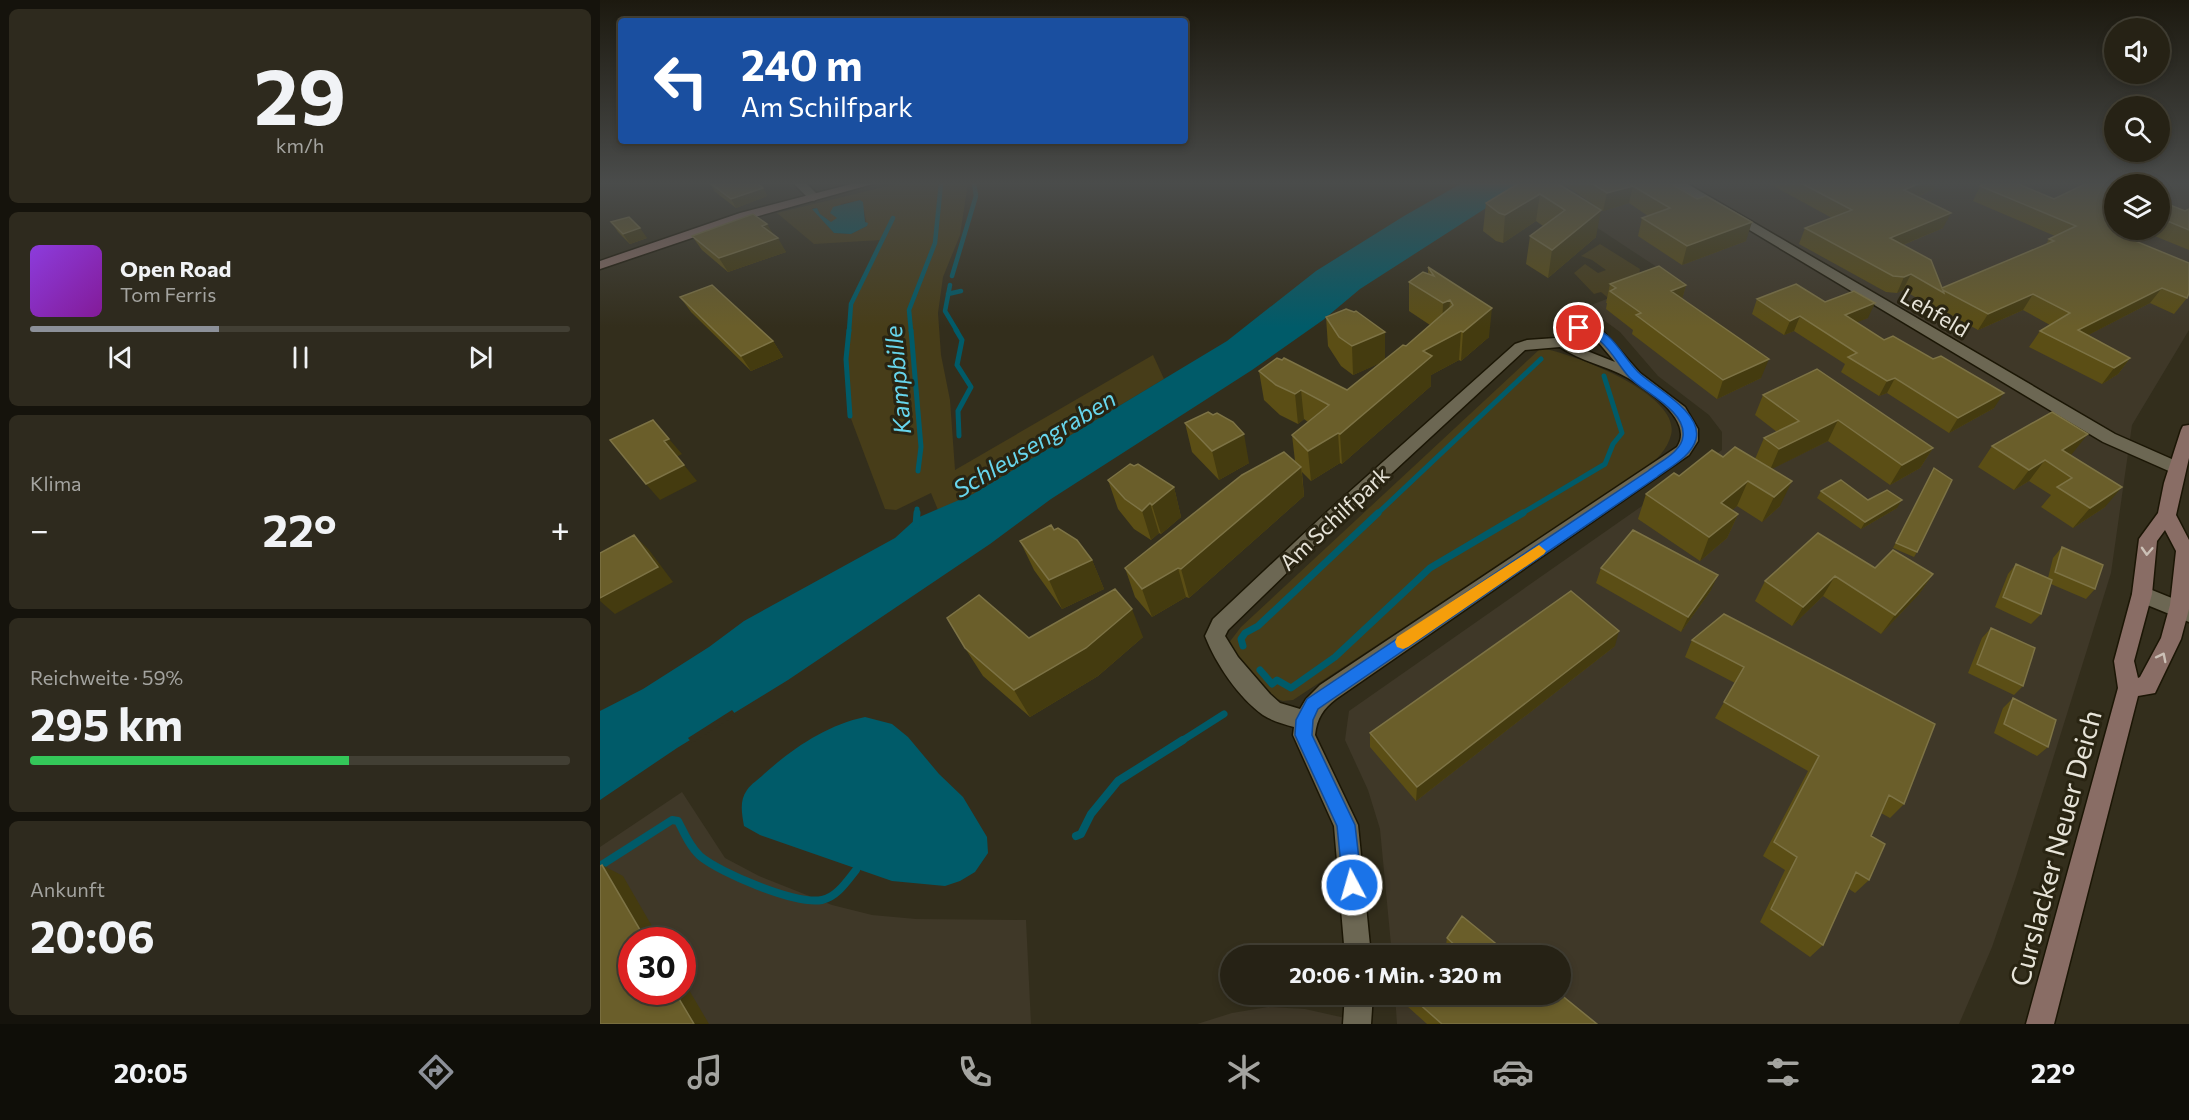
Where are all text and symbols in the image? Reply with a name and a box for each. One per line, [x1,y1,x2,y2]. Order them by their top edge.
map controls [2104,18,2170,240]
button: sound [2104,18,2170,84]
text: 240 m [741,38,863,90]
icon: left [642,42,720,120]
text: 29 [254,46,346,141]
text: Am Schilfpark [741,90,913,123]
button: search [2104,96,2170,162]
text: km/h [276,133,324,157]
button: layers [2104,174,2170,240]
text: Open Road [120,255,231,282]
text: Tom Ferris [120,282,216,306]
street label: Lehfeld [1896,282,1974,342]
pin [1553,302,1604,353]
icon: arrive [1562,311,1595,344]
water label: Kampbille [878,324,916,436]
icon: previous [104,341,137,374]
icon: pause [284,341,317,374]
icon: next [464,341,497,374]
water label: Schleusengraben [947,383,1121,503]
street label: Am Schilfpark [1274,460,1395,576]
text: Klima [30,471,82,495]
text: 22° [263,501,337,556]
text: − [30,508,49,549]
text: + [551,508,570,549]
one-way arrow [2141,547,2154,556]
one-way arrow [2155,652,2167,663]
text: Reichweite · 59% [30,665,183,689]
text: 295 km [30,695,183,750]
street label: Curslacker Neuer Deich [2002,706,2108,990]
position arrow [1320,853,1384,917]
text: Ankunft [30,877,105,901]
text: 20:06 [30,907,155,962]
speed limit sign: 30 [618,927,696,1005]
text: 20:06 · 1 Min. · 320 m [1289,961,1502,988]
icon: directions [415,1051,457,1093]
icon: music [684,1051,726,1093]
icon: phone [954,1051,996,1093]
icon: climate [1223,1051,1265,1093]
icon: car [1492,1051,1534,1093]
icon: filters [1762,1051,1804,1093]
text: 20:05 [114,1056,188,1089]
text: 22° [2031,1056,2075,1089]

